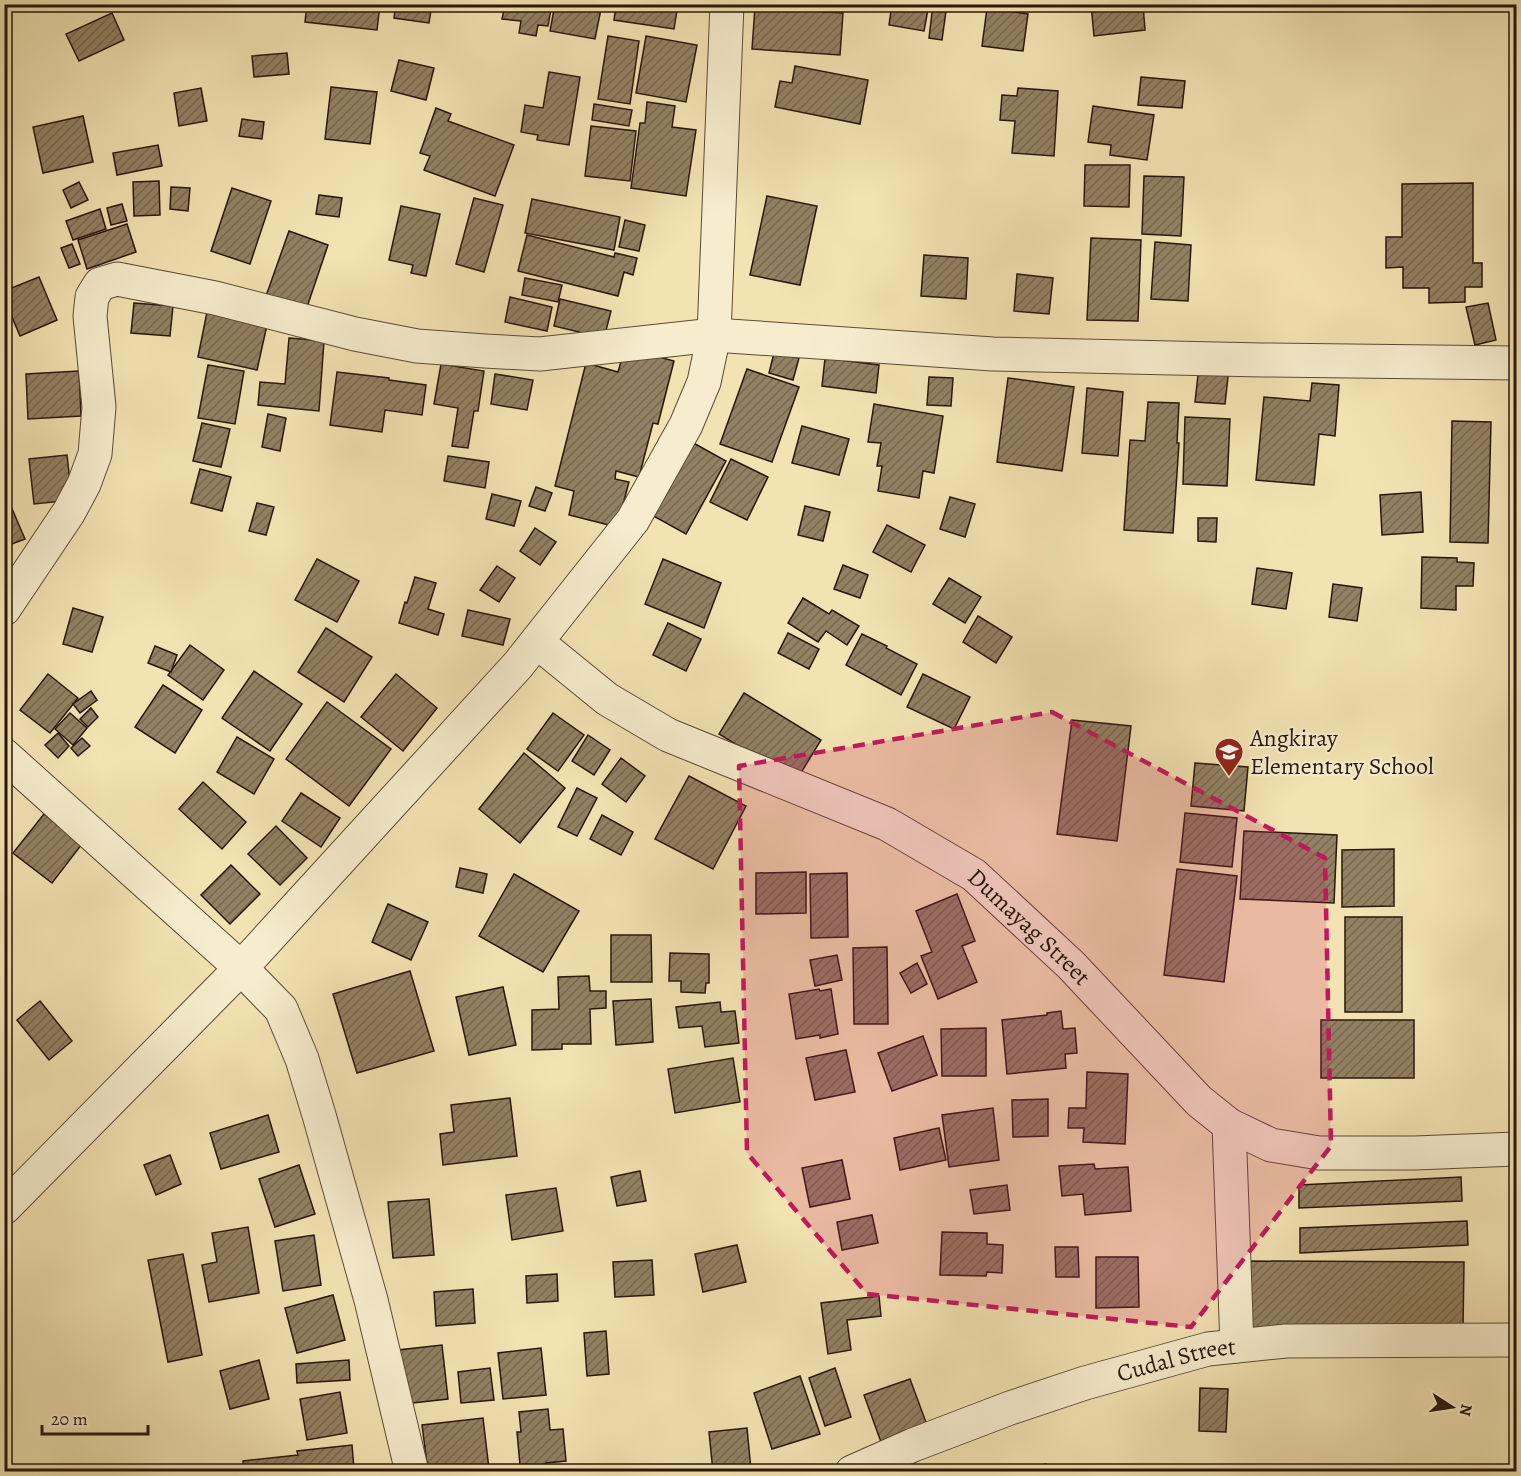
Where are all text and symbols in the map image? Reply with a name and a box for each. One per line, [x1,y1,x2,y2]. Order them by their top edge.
place label: Angkiray Elementary School [1249,722,1434,782]
school or university icon: Angkiray Elementary School [1213,736,1245,778]
street label: Dumayag Street [961,861,1098,992]
street label: Cudal Street [1113,1330,1237,1389]
north arrow [1422,1377,1482,1437]
scale bar [42,1398,148,1436]
text: N [1454,1402,1478,1418]
text: 20 m [51,1407,88,1431]

